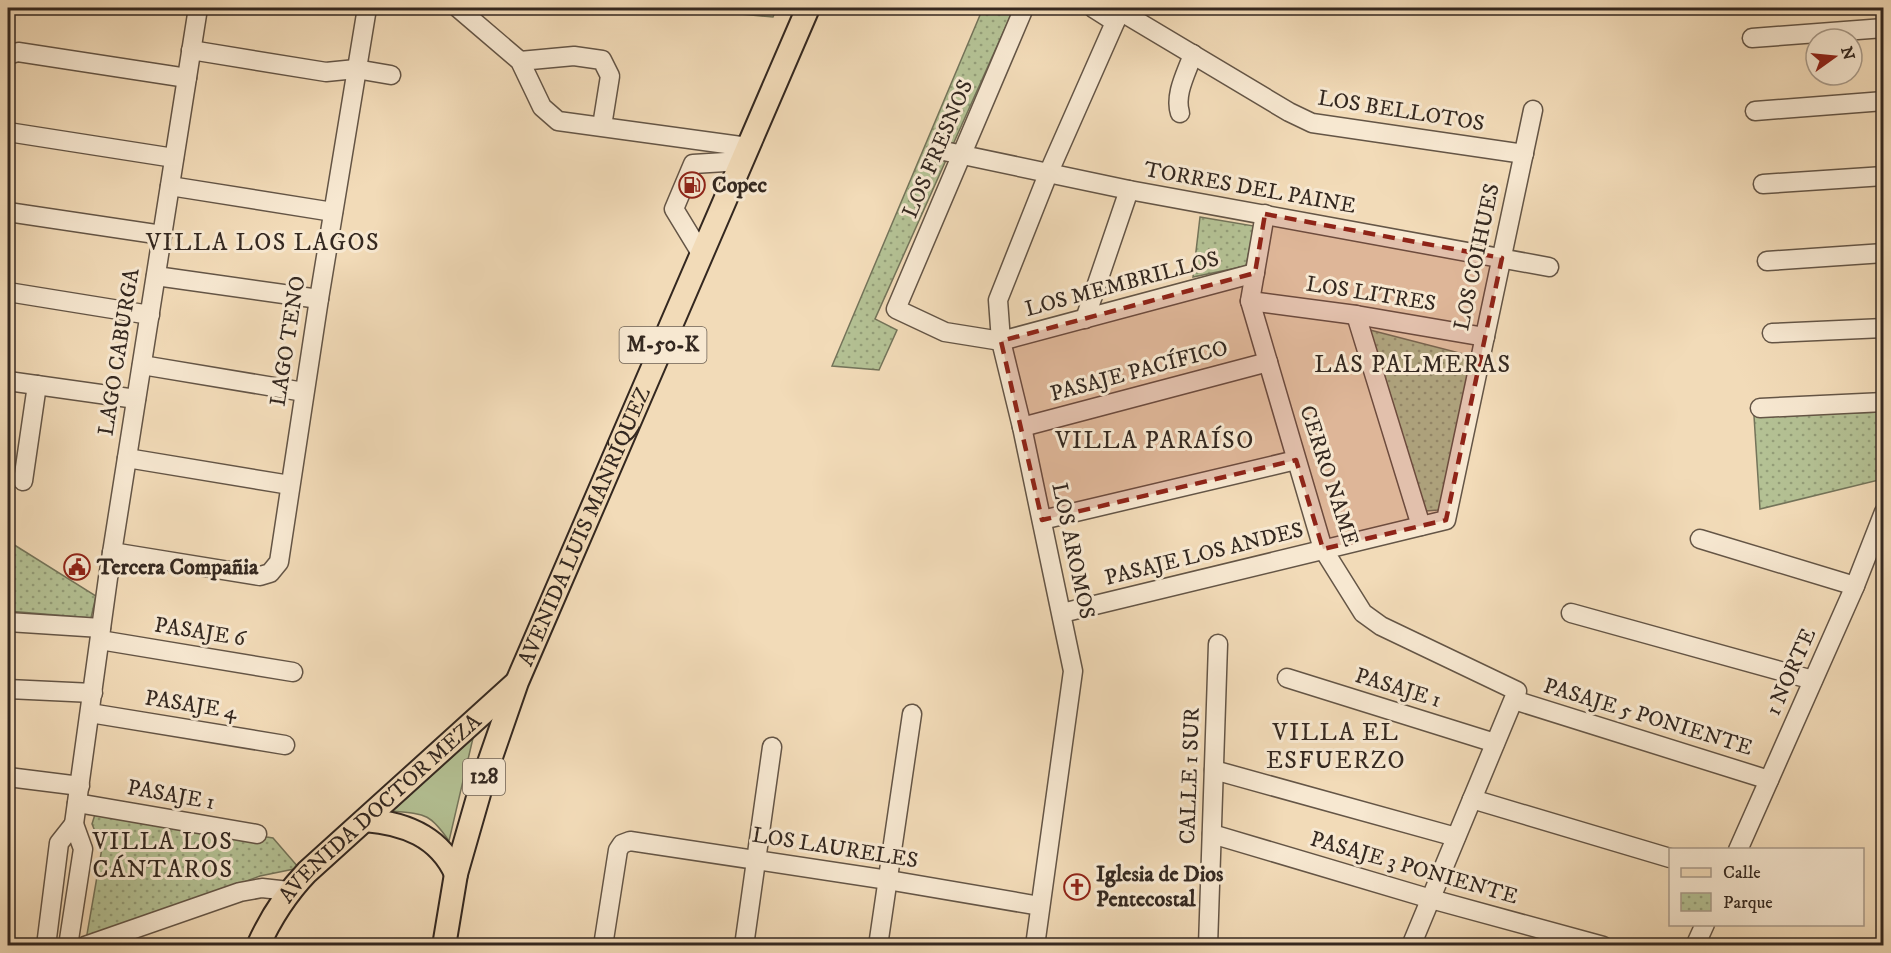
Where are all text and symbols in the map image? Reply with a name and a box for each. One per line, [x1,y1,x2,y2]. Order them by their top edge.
north arrow [1804,27,1864,87]
text: N [1836,44,1859,62]
street label: LOS FRESNOS [897,76,979,222]
street label: LOS BELLOTOS [1316,85,1486,137]
street label: TORRES DEL PAINE [1142,156,1358,220]
fuel station icon: Copec [677,170,707,200]
place label: Copec [712,172,767,199]
street label: LOS COIHUES [1448,181,1506,333]
district label: VILLA LOS LAGOS [145,228,380,258]
street label: LOS MEMBRILLOS [1022,245,1222,323]
street label: LAGO CABURGA [92,265,146,438]
street label: LOS LITRES [1304,270,1438,318]
street label: LAGO TENO [264,274,312,408]
road number: M-50-K [620,327,706,363]
street label: PASAJE PACÍFICO [1047,333,1231,408]
district label: LAS PALMERAS [1314,350,1512,380]
street label: AVENIDA LUIS MANRÍQUEZ [512,383,656,670]
street label: CERRO NAME [1293,402,1365,550]
district label: VILLA PARAÍSO [1054,425,1255,456]
street label: LOS AROMOS [1045,480,1101,622]
street label: PASAJE LOS ANDES [1102,516,1306,592]
public building icon: Tercera Compañia [62,552,92,582]
place label: Tercera Compañia [96,554,259,581]
street label: PASAJE 6 [152,611,249,653]
street label: 1 NORTE [1760,624,1822,720]
street label: PASAJE 1 [1352,662,1444,714]
street label: PASAJE 5 PONIENTE [1540,672,1756,762]
street label: PASAJE 4 [143,684,240,726]
street label: AVENIDA DOCTOR MEZA [273,707,488,908]
street label: CALLE 1 SUR [1174,707,1206,845]
district label: VILLA EL ESFUERZO [1266,718,1406,776]
road number: 128 [463,759,505,795]
street label: PASAJE 1 [125,774,217,816]
street label: LOS LAURELES [750,822,920,874]
street label: PASAJE 3 PONIENTE [1307,825,1521,911]
district label: VILLA LOS CÁNTAROS [92,827,234,885]
legend [1669,848,1864,926]
place label: Iglesia de Dios Pentecostal [1096,861,1224,913]
text: Calle [1723,862,1761,884]
church icon: Iglesia de Dios Pentecostal [1062,872,1092,902]
text: Parque [1723,892,1773,914]

